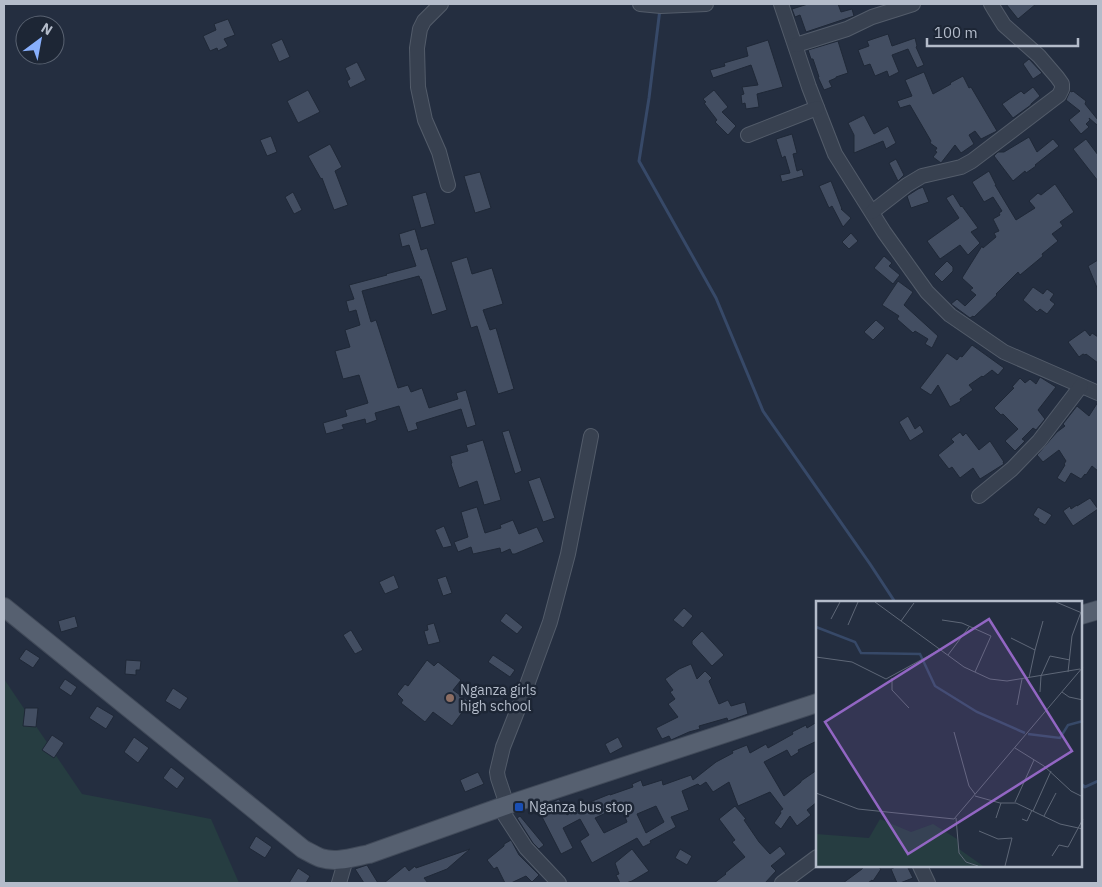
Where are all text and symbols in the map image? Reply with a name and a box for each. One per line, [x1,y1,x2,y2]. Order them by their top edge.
north arrow [15,15,65,65]
scale bar [927,15,1078,47]
text: N [38,19,56,39]
text: 100 m [934,23,978,42]
inset map [816,601,1082,867]
place label: Nganza girls high school [460,681,537,715]
marker: Nganza girls high school [444,692,456,704]
place label: Nganza bus stop [529,798,633,816]
marker: Nganza bus stop [513,801,525,813]

